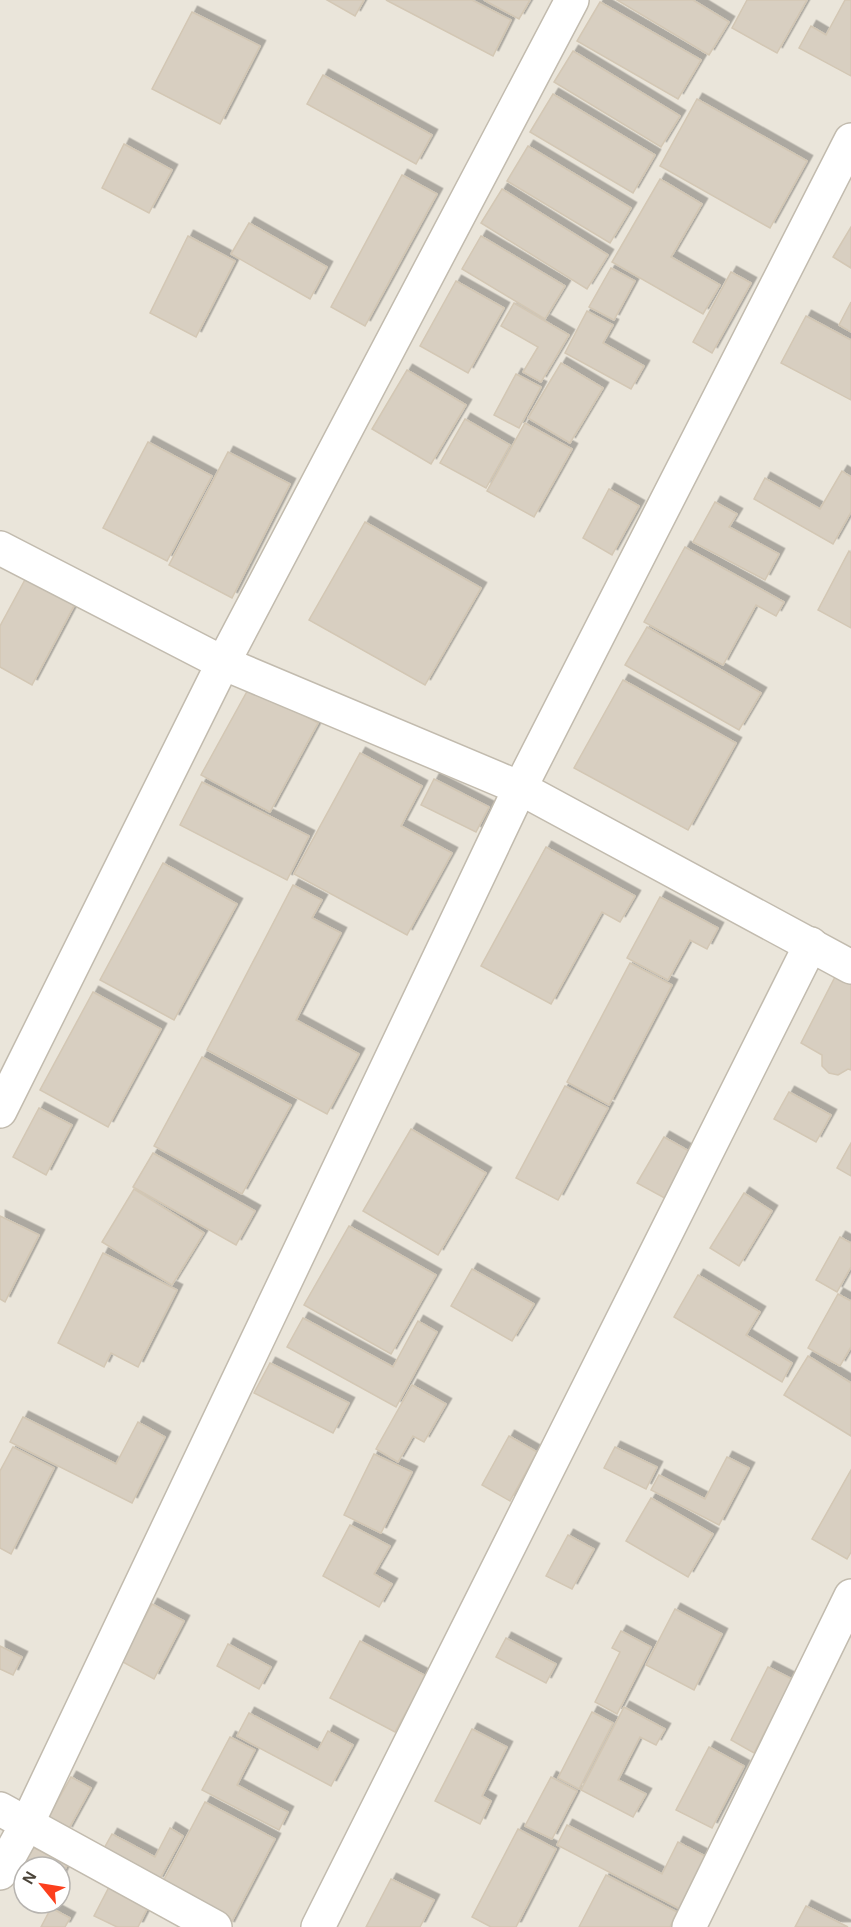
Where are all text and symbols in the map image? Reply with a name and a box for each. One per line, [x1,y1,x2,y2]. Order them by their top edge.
north arrow [12,1855,72,1915]
text: N [19,1868,40,1887]

